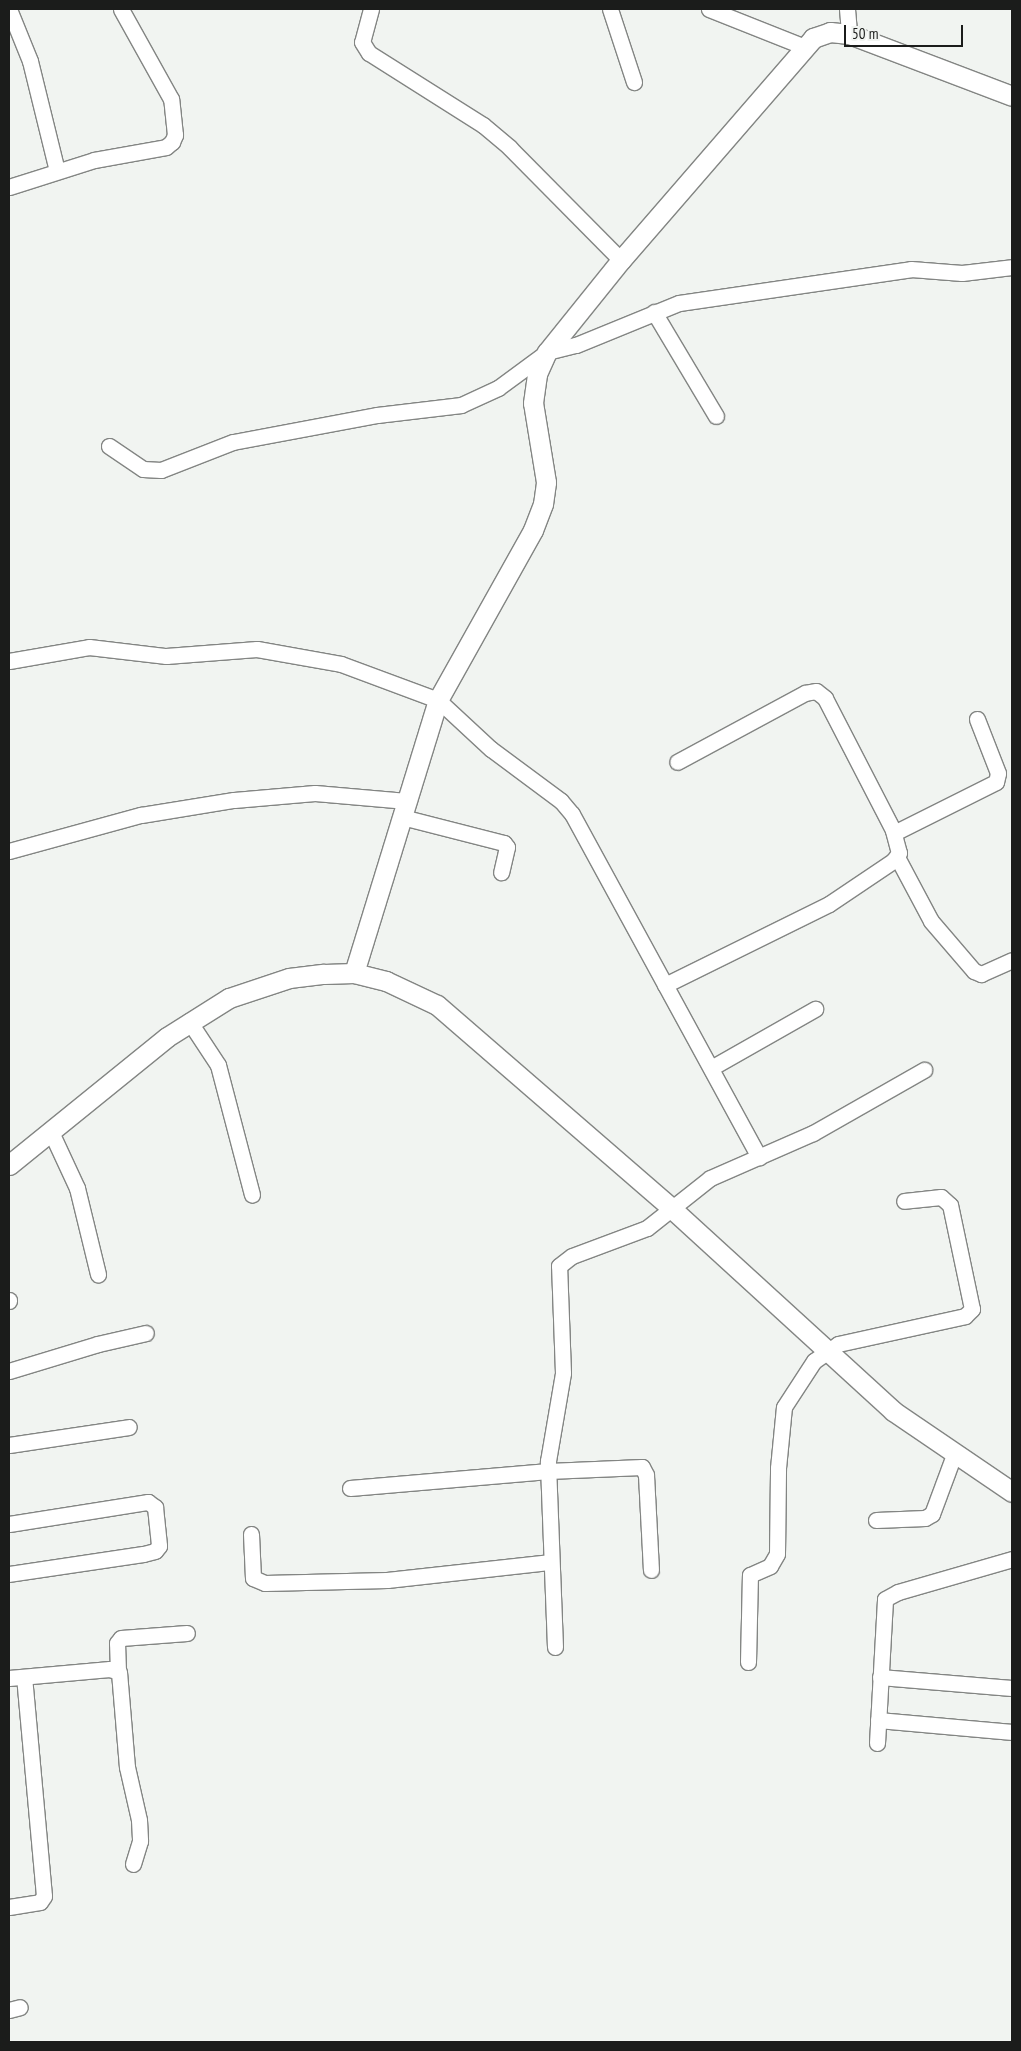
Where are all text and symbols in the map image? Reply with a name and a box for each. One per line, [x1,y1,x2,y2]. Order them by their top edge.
scale bar [846,15,965,47]
text: 50 m [852,24,878,43]

